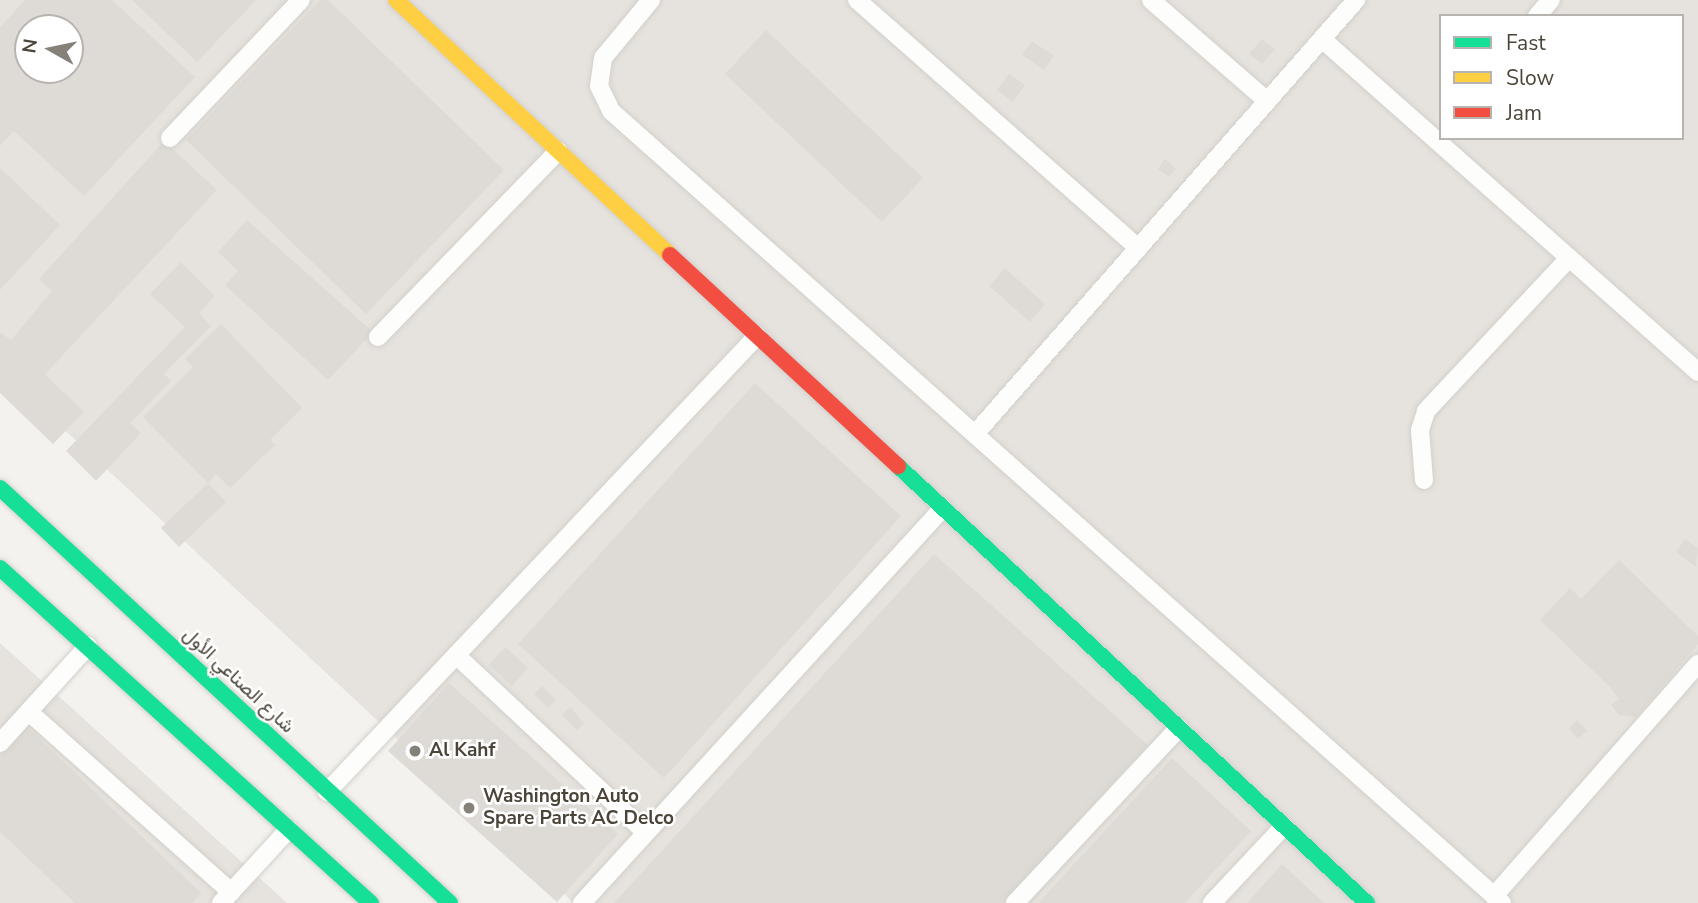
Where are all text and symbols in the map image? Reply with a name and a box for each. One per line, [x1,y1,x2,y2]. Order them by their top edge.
north arrow [14,14,84,84]
legend [1439,14,1684,140]
text: Fast [1506,29,1546,57]
text: N [16,37,44,55]
text: Slow [1506,64,1554,92]
text: Jam [1506,99,1542,127]
street label: شارع الصناعي الأول [178,624,298,738]
place label: Al Kahf [429,740,495,762]
marker: Al Kahf [407,743,423,759]
place label: Washington Auto Spare Parts AC Delco [483,786,674,830]
marker: Washington Auto Spare Parts AC Delco [461,800,477,816]

